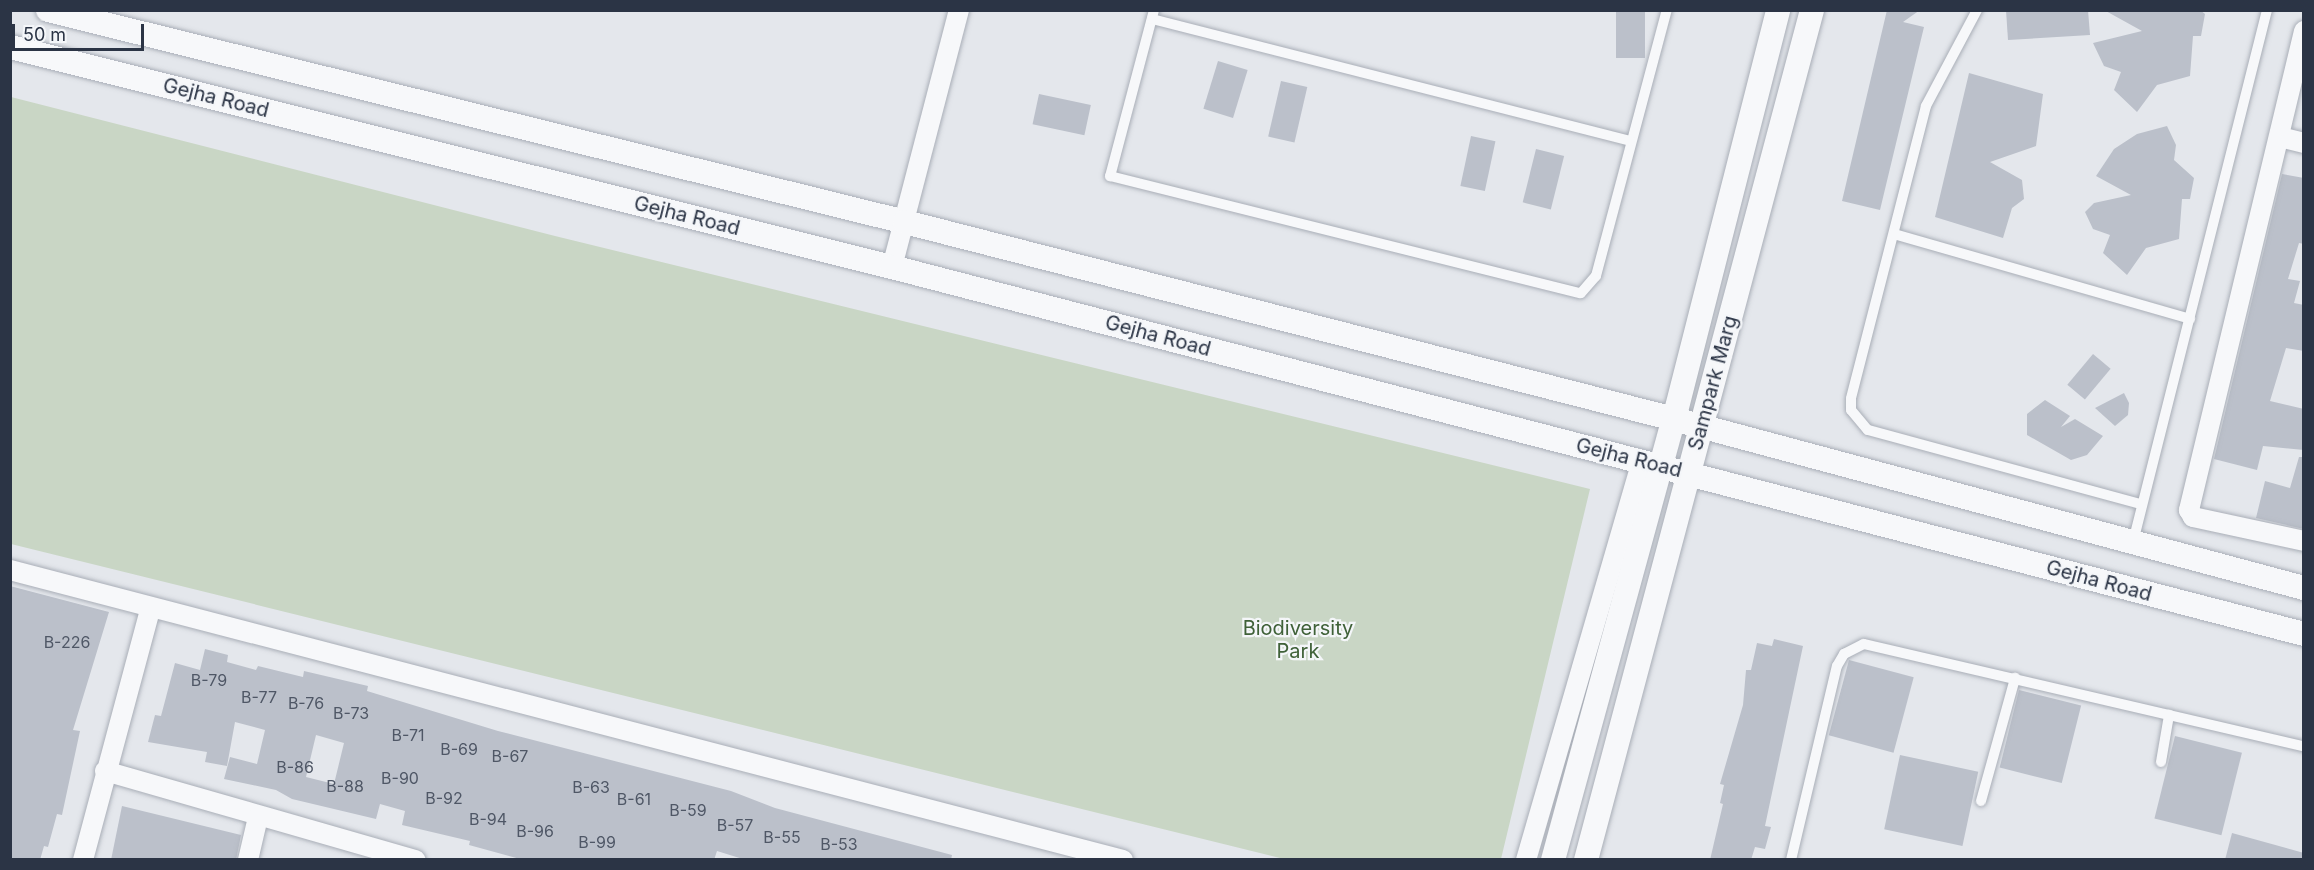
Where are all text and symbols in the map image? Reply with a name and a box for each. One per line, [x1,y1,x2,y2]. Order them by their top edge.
scale bar [15,12,147,50]
text: 50 m [23,24,66,45]
street label: Gejha Road [161,73,271,123]
street label: Gejha Road [632,191,742,241]
street label: Gejha Road [1103,310,1213,362]
street label: Sampark Marg [1683,313,1743,453]
street label: Gejha Road [1574,433,1684,483]
street label: Gejha Road [2044,555,2154,607]
park label: Biodiversity Park [1243,617,1353,664]
house number: B-226 [44,632,90,652]
house number: B-79 [191,670,227,690]
house number: B-77 [241,687,277,707]
house number: B-76 [288,693,324,713]
house number: B-73 [333,703,369,723]
house number: B-71 [391,725,425,745]
house number: B-69 [440,739,478,759]
house number: B-67 [492,746,528,766]
house number: B-86 [276,757,314,777]
house number: B-90 [381,768,419,788]
house number: B-88 [326,776,364,796]
house number: B-63 [572,777,610,797]
house number: B-92 [425,788,463,808]
house number: B-61 [617,789,651,809]
house number: B-59 [669,800,707,820]
house number: B-94 [469,809,507,829]
house number: B-57 [717,815,753,835]
house number: B-96 [516,821,554,841]
house number: B-55 [763,827,801,847]
house number: B-99 [578,832,616,852]
house number: B-53 [820,834,858,854]

